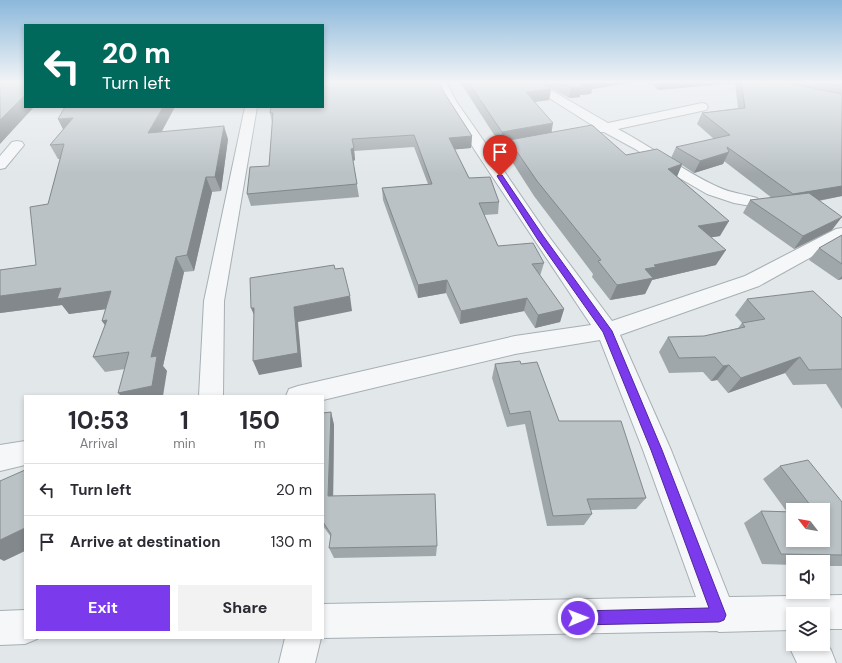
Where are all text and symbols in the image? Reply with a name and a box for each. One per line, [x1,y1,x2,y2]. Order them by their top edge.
text: 20 m [102,35,171,72]
icon: left [36,40,88,92]
text: Turn left [102,71,171,95]
pin [483,135,517,176]
icon: arrive [489,141,511,163]
text: 10:53 [68,405,129,436]
text: 1 [180,405,189,436]
text: 150 [239,405,280,436]
text: Arrival [80,435,118,452]
text: min [173,435,195,452]
text: m [254,435,265,452]
icon: left [36,479,58,501]
text: Turn left [70,480,131,500]
text: 20 m [276,480,312,500]
north arrow [786,503,830,547]
map controls [786,503,830,651]
icon: arrive [36,531,58,553]
text: Arrive at destination [70,532,221,552]
text: 130 m [271,532,312,552]
button: sound [786,555,830,599]
button: Exit [36,585,170,631]
button: Share [178,585,312,631]
position arrow [557,597,599,639]
button: layers [786,607,830,651]

